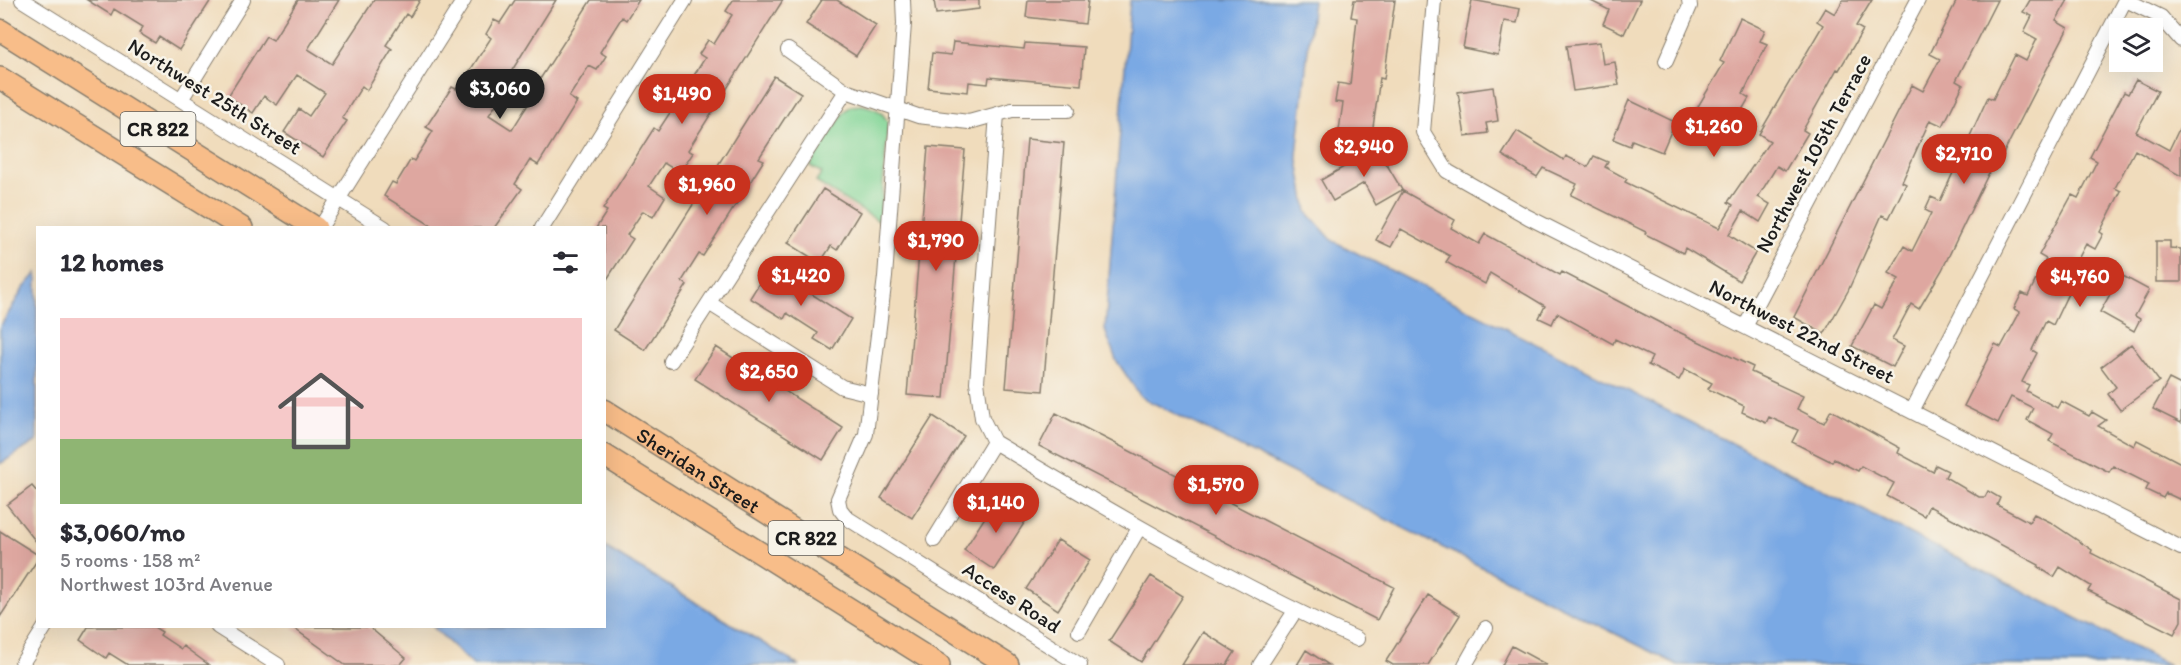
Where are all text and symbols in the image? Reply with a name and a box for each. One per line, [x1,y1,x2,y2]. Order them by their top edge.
map controls [2109,18,2163,72]
button: layers [2109,18,2163,72]
street label: Northwest 25th Street [124,32,306,160]
street label: Northwest 105th Terrace [1750,49,1876,257]
pin: $3,060 [451,69,549,120]
pin: $1,490 [633,74,731,125]
text: $3,060 [470,76,531,100]
text: $1,490 [653,81,711,105]
pin: $1,260 [1665,107,1763,158]
road number: CR 822 [120,112,195,146]
text: $1,260 [1685,114,1743,138]
pin: $2,940 [1315,127,1413,178]
text: $2,940 [1334,134,1394,158]
pin: $2,710 [1915,134,2013,185]
text: $2,710 [1936,141,1992,165]
pin: $1,960 [658,165,756,216]
text: $1,960 [678,172,736,196]
pin: $1,790 [887,221,985,272]
text: $1,790 [908,228,964,252]
text: 12 homes [60,246,164,278]
icon: filters [549,246,582,279]
pin: $1,420 [752,256,850,307]
pin: $4,760 [2031,257,2129,308]
text: $1,420 [771,263,831,287]
text: $4,760 [2050,264,2110,288]
street label: Northwest 22nd Street [1705,273,1899,389]
pin: $2,650 [720,352,818,403]
icon: home [267,357,375,465]
text: $2,650 [740,359,798,383]
street label: Sheridan Street [632,421,765,518]
pin: $1,570 [1167,465,1265,516]
text: $1,570 [1188,472,1244,496]
pin: $1,140 [947,483,1045,534]
text: $1,140 [967,490,1025,514]
text: $3,060/mo [60,516,185,548]
road number: CR 822 [768,521,844,555]
text: 5 rooms · 158 m² [60,548,201,572]
street label: Access Road [958,556,1066,638]
text: Northwest 103rd Avenue [60,572,273,596]

